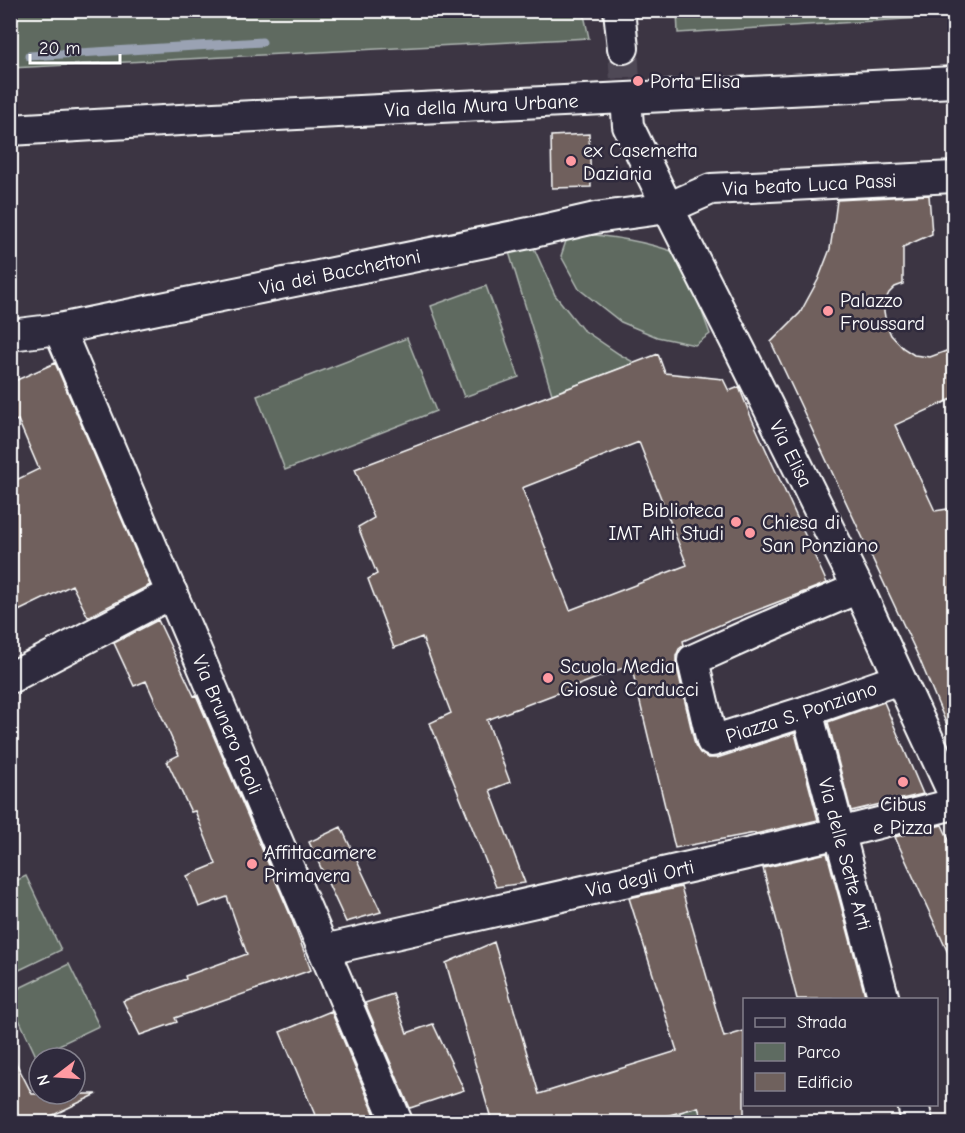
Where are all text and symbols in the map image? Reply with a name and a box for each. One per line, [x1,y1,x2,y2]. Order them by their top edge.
scale bar [30,27,120,65]
text: 20 m [39,38,80,59]
place label: Porta Elisa [650,70,741,93]
marker: Porta Elisa [631,74,645,88]
street label: Via della Mura Urbane [384,89,579,121]
place label: ex Casemetta Daziaria [583,139,698,185]
marker: ex Casemetta Daziaria [564,154,578,168]
street label: Via beato Luca Passi [722,168,897,200]
street label: Via dei Bacchettoni [257,244,422,299]
place label: Palazzo Froussard [840,289,925,335]
marker: Palazzo Froussard [821,304,835,318]
street label: Via Elisa [765,416,818,491]
place label: Biblioteca IMT Alti Studi [608,499,724,545]
place label: Chiesa di San Ponziano [762,511,878,557]
marker: Biblioteca IMT Alti Studi [729,515,743,529]
marker: Chiesa di San Ponziano [743,526,757,540]
street label: Via Brunero Paoli [188,651,267,798]
place label: Scuola Media Giosuè Carducci [560,655,699,701]
marker: Scuola Media Giosuè Carducci [541,671,555,685]
street label: Piazza S. Ponziano [723,676,880,748]
street label: Via delle Sette Arti [814,775,876,933]
marker: Cibus e Pizza [896,775,910,789]
place label: Cibus e Pizza [873,793,933,839]
place label: Affittacamere Primavera [264,841,377,887]
street label: Via degli Orti [584,855,696,902]
marker: Affittacamere Primavera [245,857,259,871]
legend [743,998,938,1106]
text: Strada [797,1012,847,1033]
text: Parco [797,1042,840,1063]
north arrow [27,1046,87,1106]
text: N [33,1072,54,1088]
text: Edificio [797,1072,853,1093]

